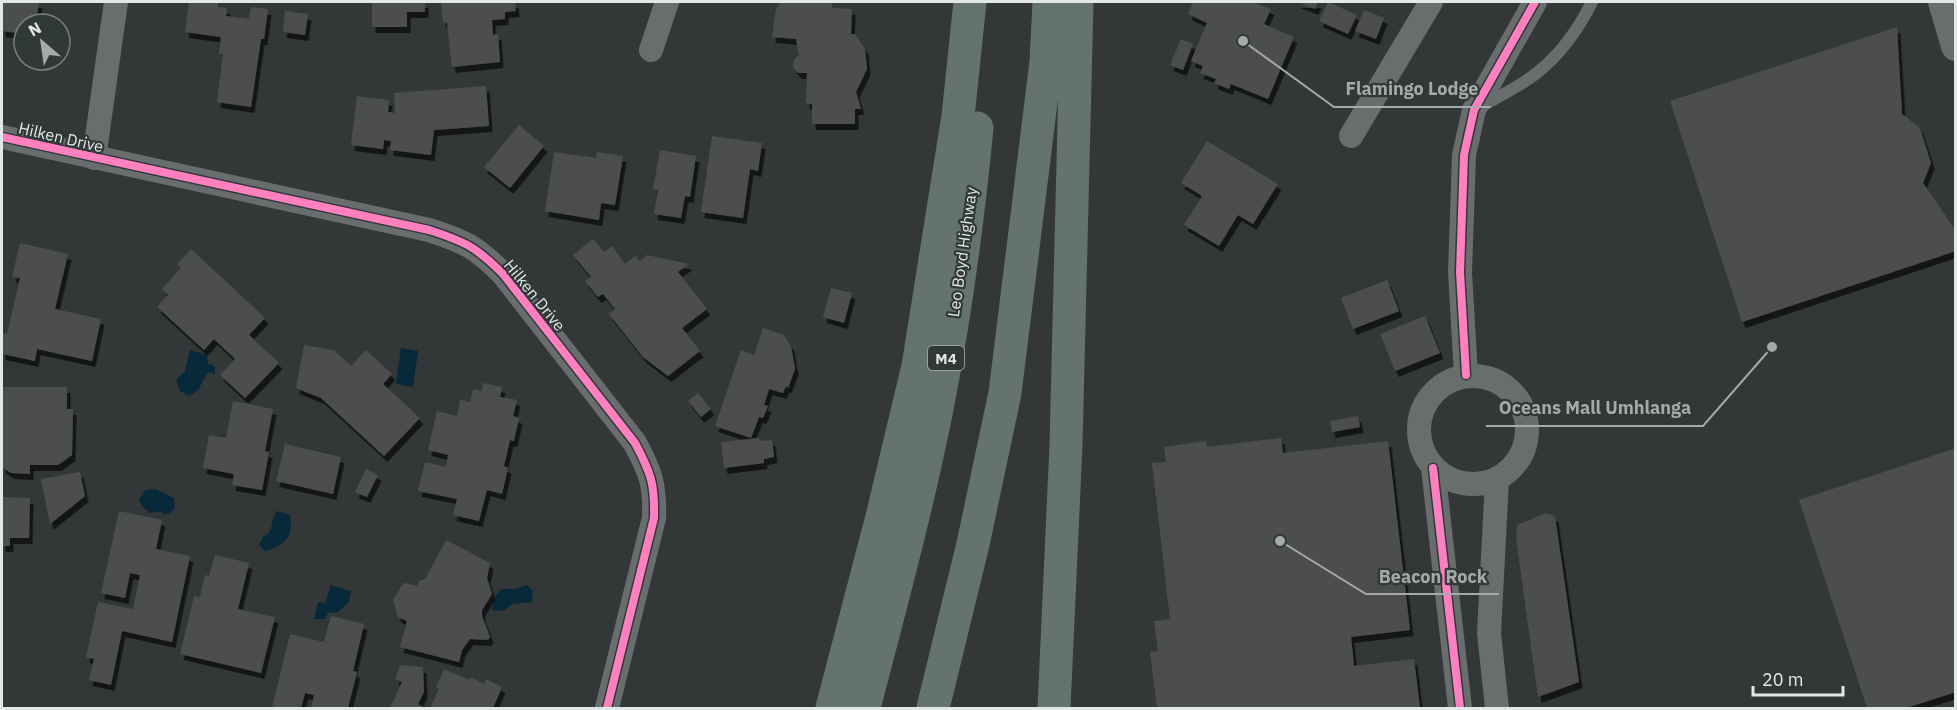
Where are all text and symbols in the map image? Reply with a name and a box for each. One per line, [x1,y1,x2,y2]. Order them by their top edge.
north arrow [12,12,72,72]
text: N [25,17,45,40]
callout: Flamingo Lodge [1334,71,1491,107]
text: Flamingo Lodge [1346,77,1478,100]
street label: Hilken Drive [17,118,106,157]
street label: Leo Boyd Highway [943,186,981,318]
street label: Hilken Drive [500,255,570,335]
road number: M4 [928,346,964,370]
callout: Oceans Mall Umhlanga [1486,390,1703,426]
text: Oceans Mall Umhlanga [1499,396,1691,419]
callout: Beacon Rock [1366,558,1499,594]
text: Beacon Rock [1379,565,1488,588]
scale bar [1753,659,1843,697]
text: 20 m [1762,668,1804,691]

